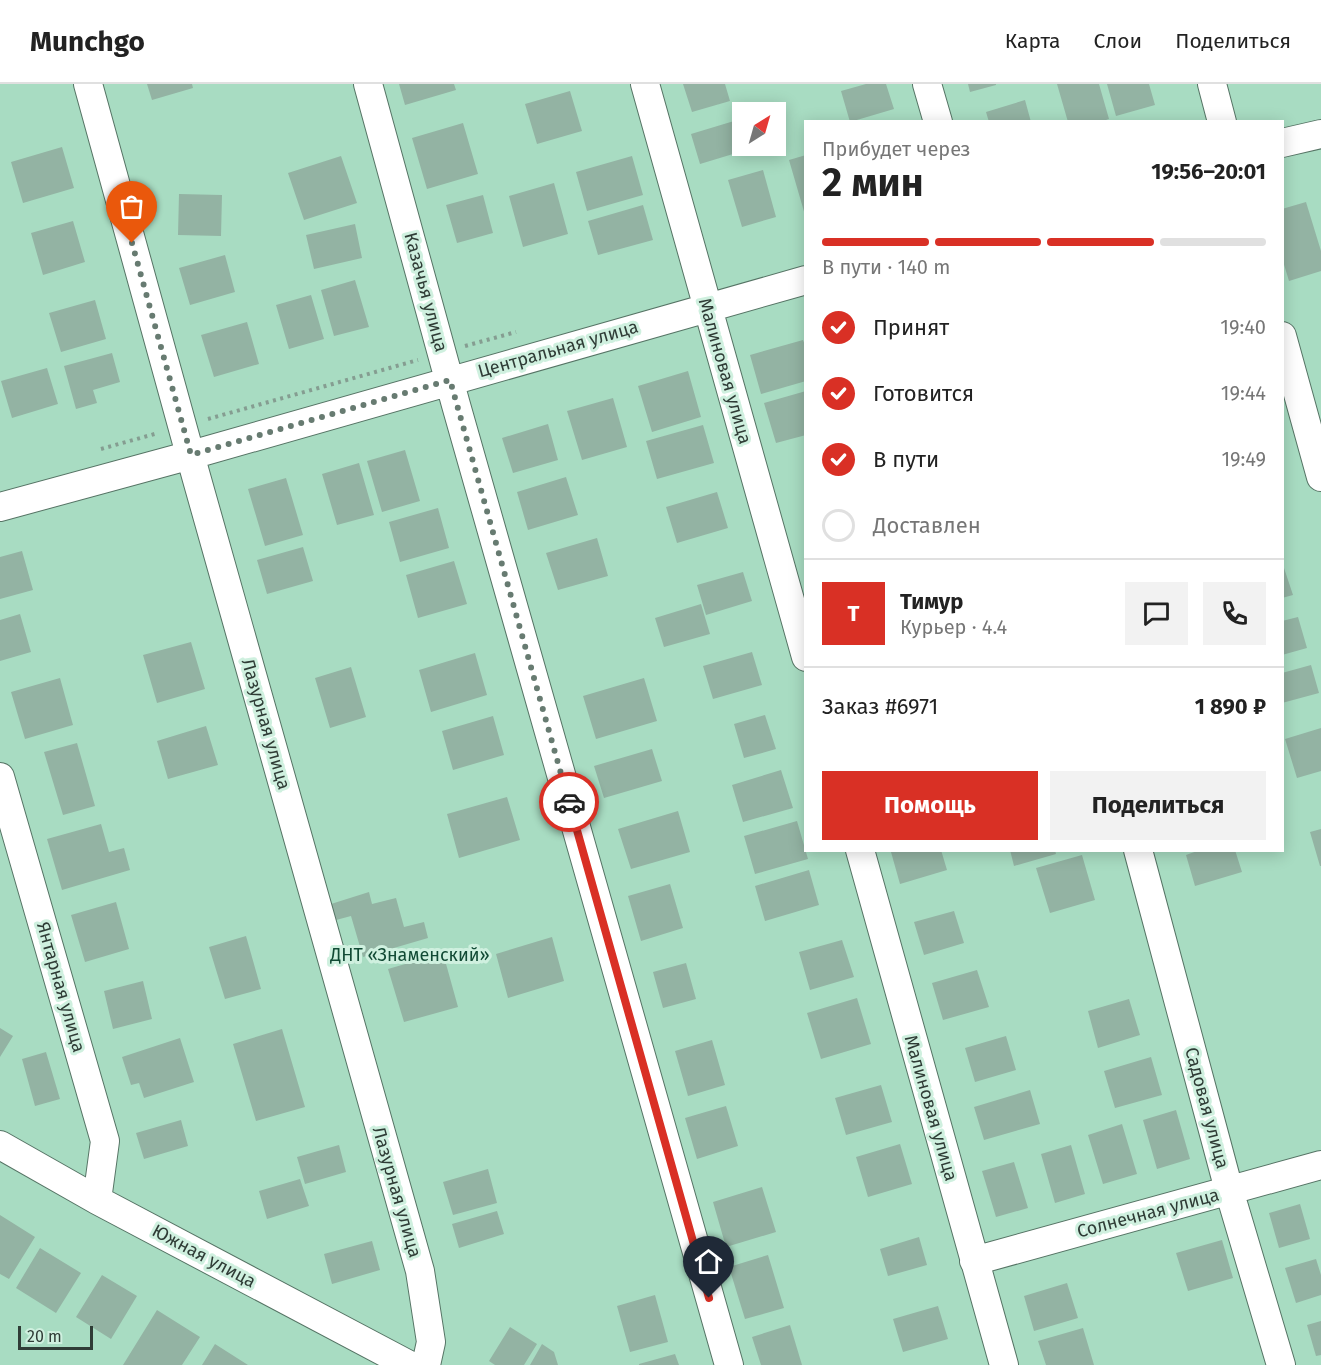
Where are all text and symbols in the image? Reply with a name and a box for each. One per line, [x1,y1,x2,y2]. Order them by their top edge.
text: Munchgo [30,25,145,58]
text: Карта [1005,28,1061,54]
text: Слои [1094,28,1142,54]
text: Поделиться [1175,28,1291,54]
north arrow [732,102,786,156]
map controls [732,102,786,156]
text: Прибудет через [822,137,971,161]
text: 19:56–20:01 [1151,158,1266,185]
text: 2 мин [822,160,924,206]
pin [106,181,157,243]
icon: bag [115,190,148,223]
street label: Казачья улица [399,230,453,354]
text: В пути · 140 m [822,255,950,279]
street label: Малиновая улица [694,296,756,446]
icon: check [822,311,855,344]
text: Принят [873,314,949,341]
text: 19:40 [1220,315,1266,339]
street label: Центральная улица [475,316,641,382]
icon: check [822,377,855,410]
text: Готовится [873,380,974,407]
text: 19:44 [1221,381,1266,405]
icon: check [822,443,855,476]
text: В пути [873,446,939,473]
text: 19:49 [1221,447,1266,471]
text: Доставлен [873,512,981,539]
button: chat [1125,582,1188,645]
button: phone [1203,582,1266,645]
text: Тимур [900,588,963,615]
text: Т [848,600,859,627]
text: Курьер · 4.4 [900,615,1007,639]
street label: Лазурная улица [237,656,295,792]
text: Заказ #6971 [822,693,938,720]
text: 1 890 ₽ [1195,693,1266,720]
button: Помощь [822,771,1038,840]
button: Поделиться [1050,771,1266,840]
courier [539,772,599,832]
icon: car [553,786,586,819]
street label: Янтарная улица [32,919,90,1055]
park label: ДНТ «Знаменский» [329,944,490,966]
street label: Малиновая улица [900,1033,962,1183]
street label: Садовая улица [1180,1045,1234,1171]
street label: Лазурная улица [368,1124,426,1260]
street label: Солнечная улица [1075,1183,1221,1243]
street label: Южная улица [148,1219,260,1293]
pin [683,1236,734,1298]
icon: home [692,1245,725,1278]
scale bar [18,1323,93,1350]
text: 20 m [27,1327,62,1346]

